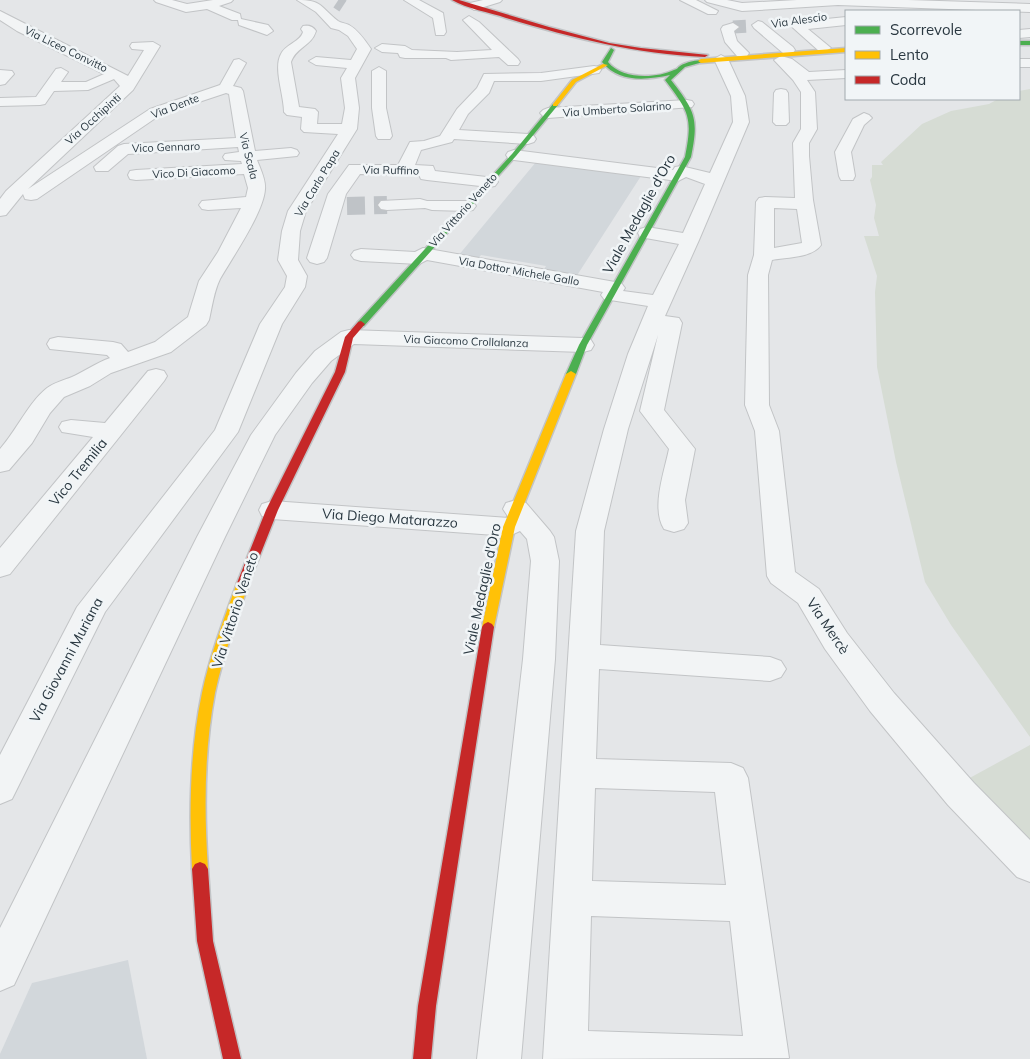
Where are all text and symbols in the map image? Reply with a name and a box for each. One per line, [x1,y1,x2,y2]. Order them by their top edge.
street label: Via Alescio [770,9,828,31]
legend [845,10,1020,100]
text: Scorrevole [890,20,962,39]
street label: Via Liceo Convitto [22,23,110,75]
text: Lento [890,45,929,64]
text: Coda [890,70,926,89]
street label: Via Occhipinti [62,90,124,148]
street label: Via Dente [149,90,201,122]
street label: Via Umberto Solarino [562,98,672,120]
street label: Via Scala [236,131,262,181]
street label: Vico Gennaro [132,139,200,155]
street label: Via Carlo Papa [291,147,343,219]
street label: Viale Medaglie d'Oro [599,151,679,277]
street label: Vico Di Giacomo [152,163,236,181]
street label: Via Ruffino [363,163,419,177]
street label: Via Vittorio Veneto [426,170,500,250]
street label: Via Dottor Michele Gallo [458,253,580,289]
street label: Via Giacomo Crollalanza [403,332,529,350]
street label: Vico Tremilia [45,434,111,510]
street label: Via Diego Matarazzo [321,504,459,532]
street label: Viale Medaglie d'Oro [459,521,505,657]
street label: Via Vittorio Veneto [208,550,262,670]
street label: Via Giovanni Muriana [25,594,107,726]
street label: Via Mercè [803,594,853,658]

